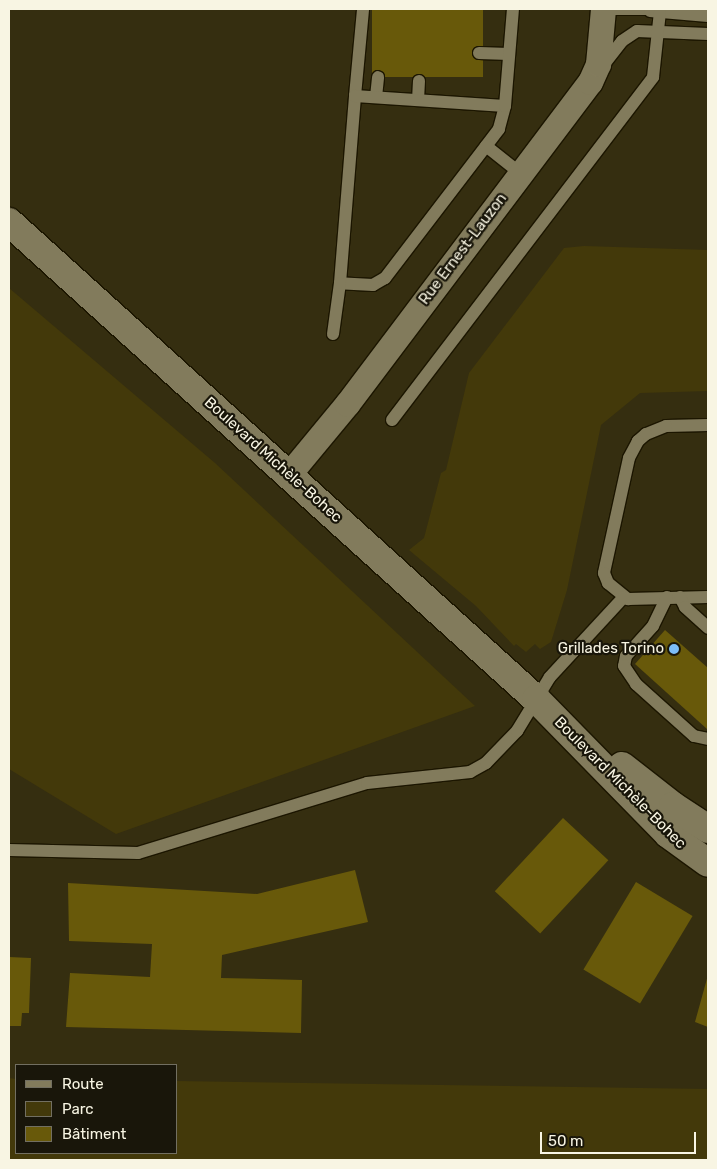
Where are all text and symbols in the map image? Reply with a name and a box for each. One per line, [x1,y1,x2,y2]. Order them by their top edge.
street label: Rue Ernest-Lauzon [415,190,511,308]
street label: Boulevard Michèle-Bohec [201,393,345,527]
place label: Grillades Torino [557,640,664,658]
marker: Grillades Torino [668,643,680,655]
street label: Boulevard Michèle-Bohec [550,713,690,853]
legend [15,1064,178,1154]
text: Route [62,1075,104,1093]
text: Parc [62,1100,94,1118]
scale bar [542,1122,698,1154]
text: Bâtiment [62,1125,126,1143]
text: 50 m [548,1132,583,1150]

